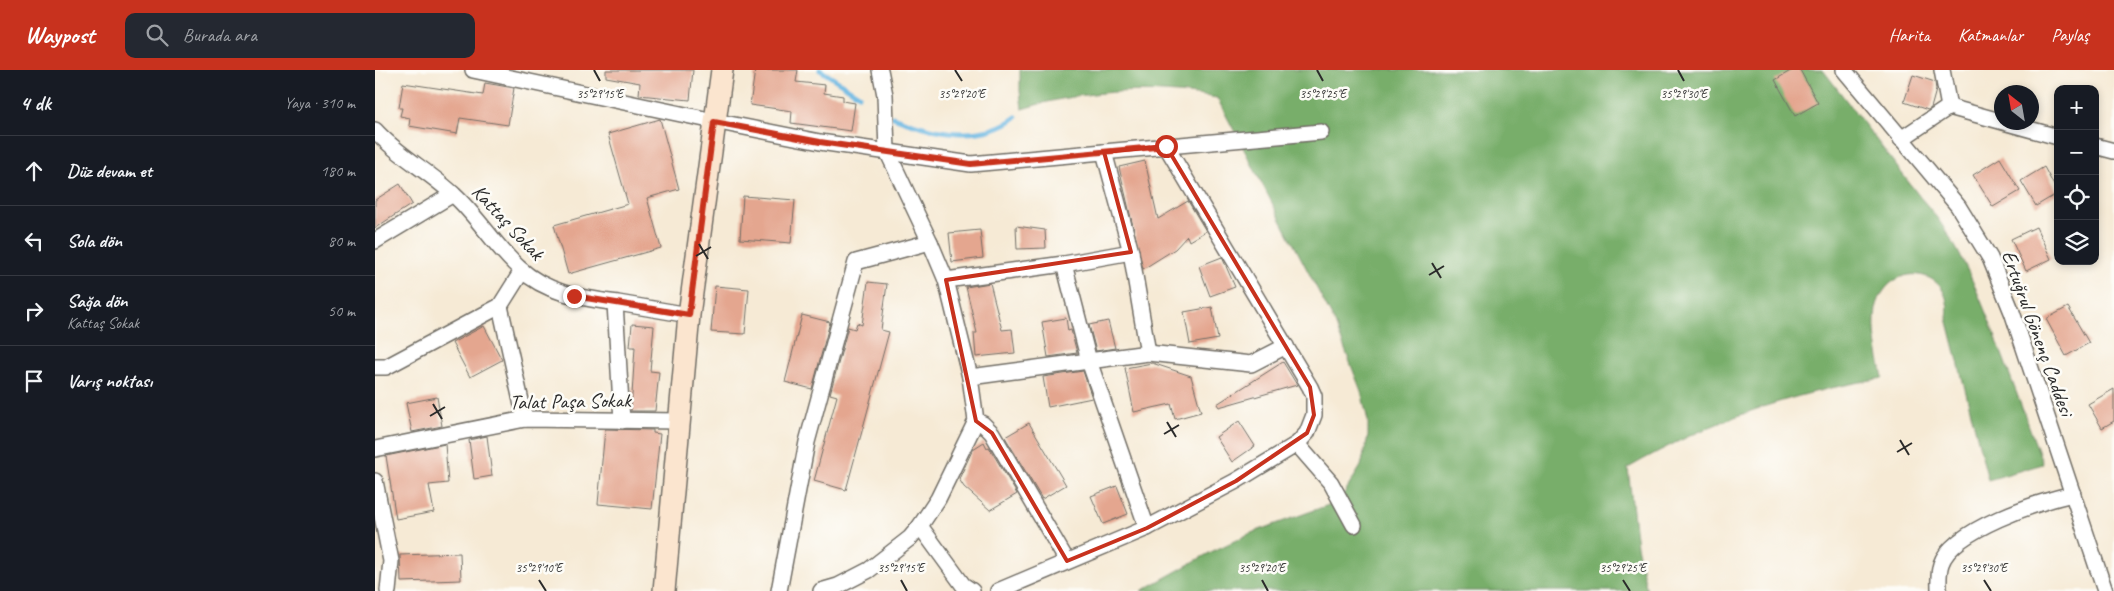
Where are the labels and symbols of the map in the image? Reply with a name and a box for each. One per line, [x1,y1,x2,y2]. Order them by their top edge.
north arrow [1994,85,2039,130]
text: 35°29'15"E [577,86,625,102]
text: 35°29'20"E [939,86,987,102]
text: 35°29'25"E [1300,86,1348,102]
text: 35°29'30"E [1661,86,1709,102]
route start [1155,135,1178,158]
street label: Kattaş Sokak [466,179,551,266]
street label: Ertuğrul Gönenç Caddesi [1996,247,2081,422]
route end [563,285,586,308]
street label: Talat Paşa Sokak [509,387,632,415]
text: 35°29'10"E [516,560,564,576]
text: 35°29'15"E [878,560,926,576]
text: 35°29'20"E [1239,560,1287,576]
text: 35°29'25"E [1600,560,1648,576]
text: 35°29'30"E [1961,560,2009,576]

